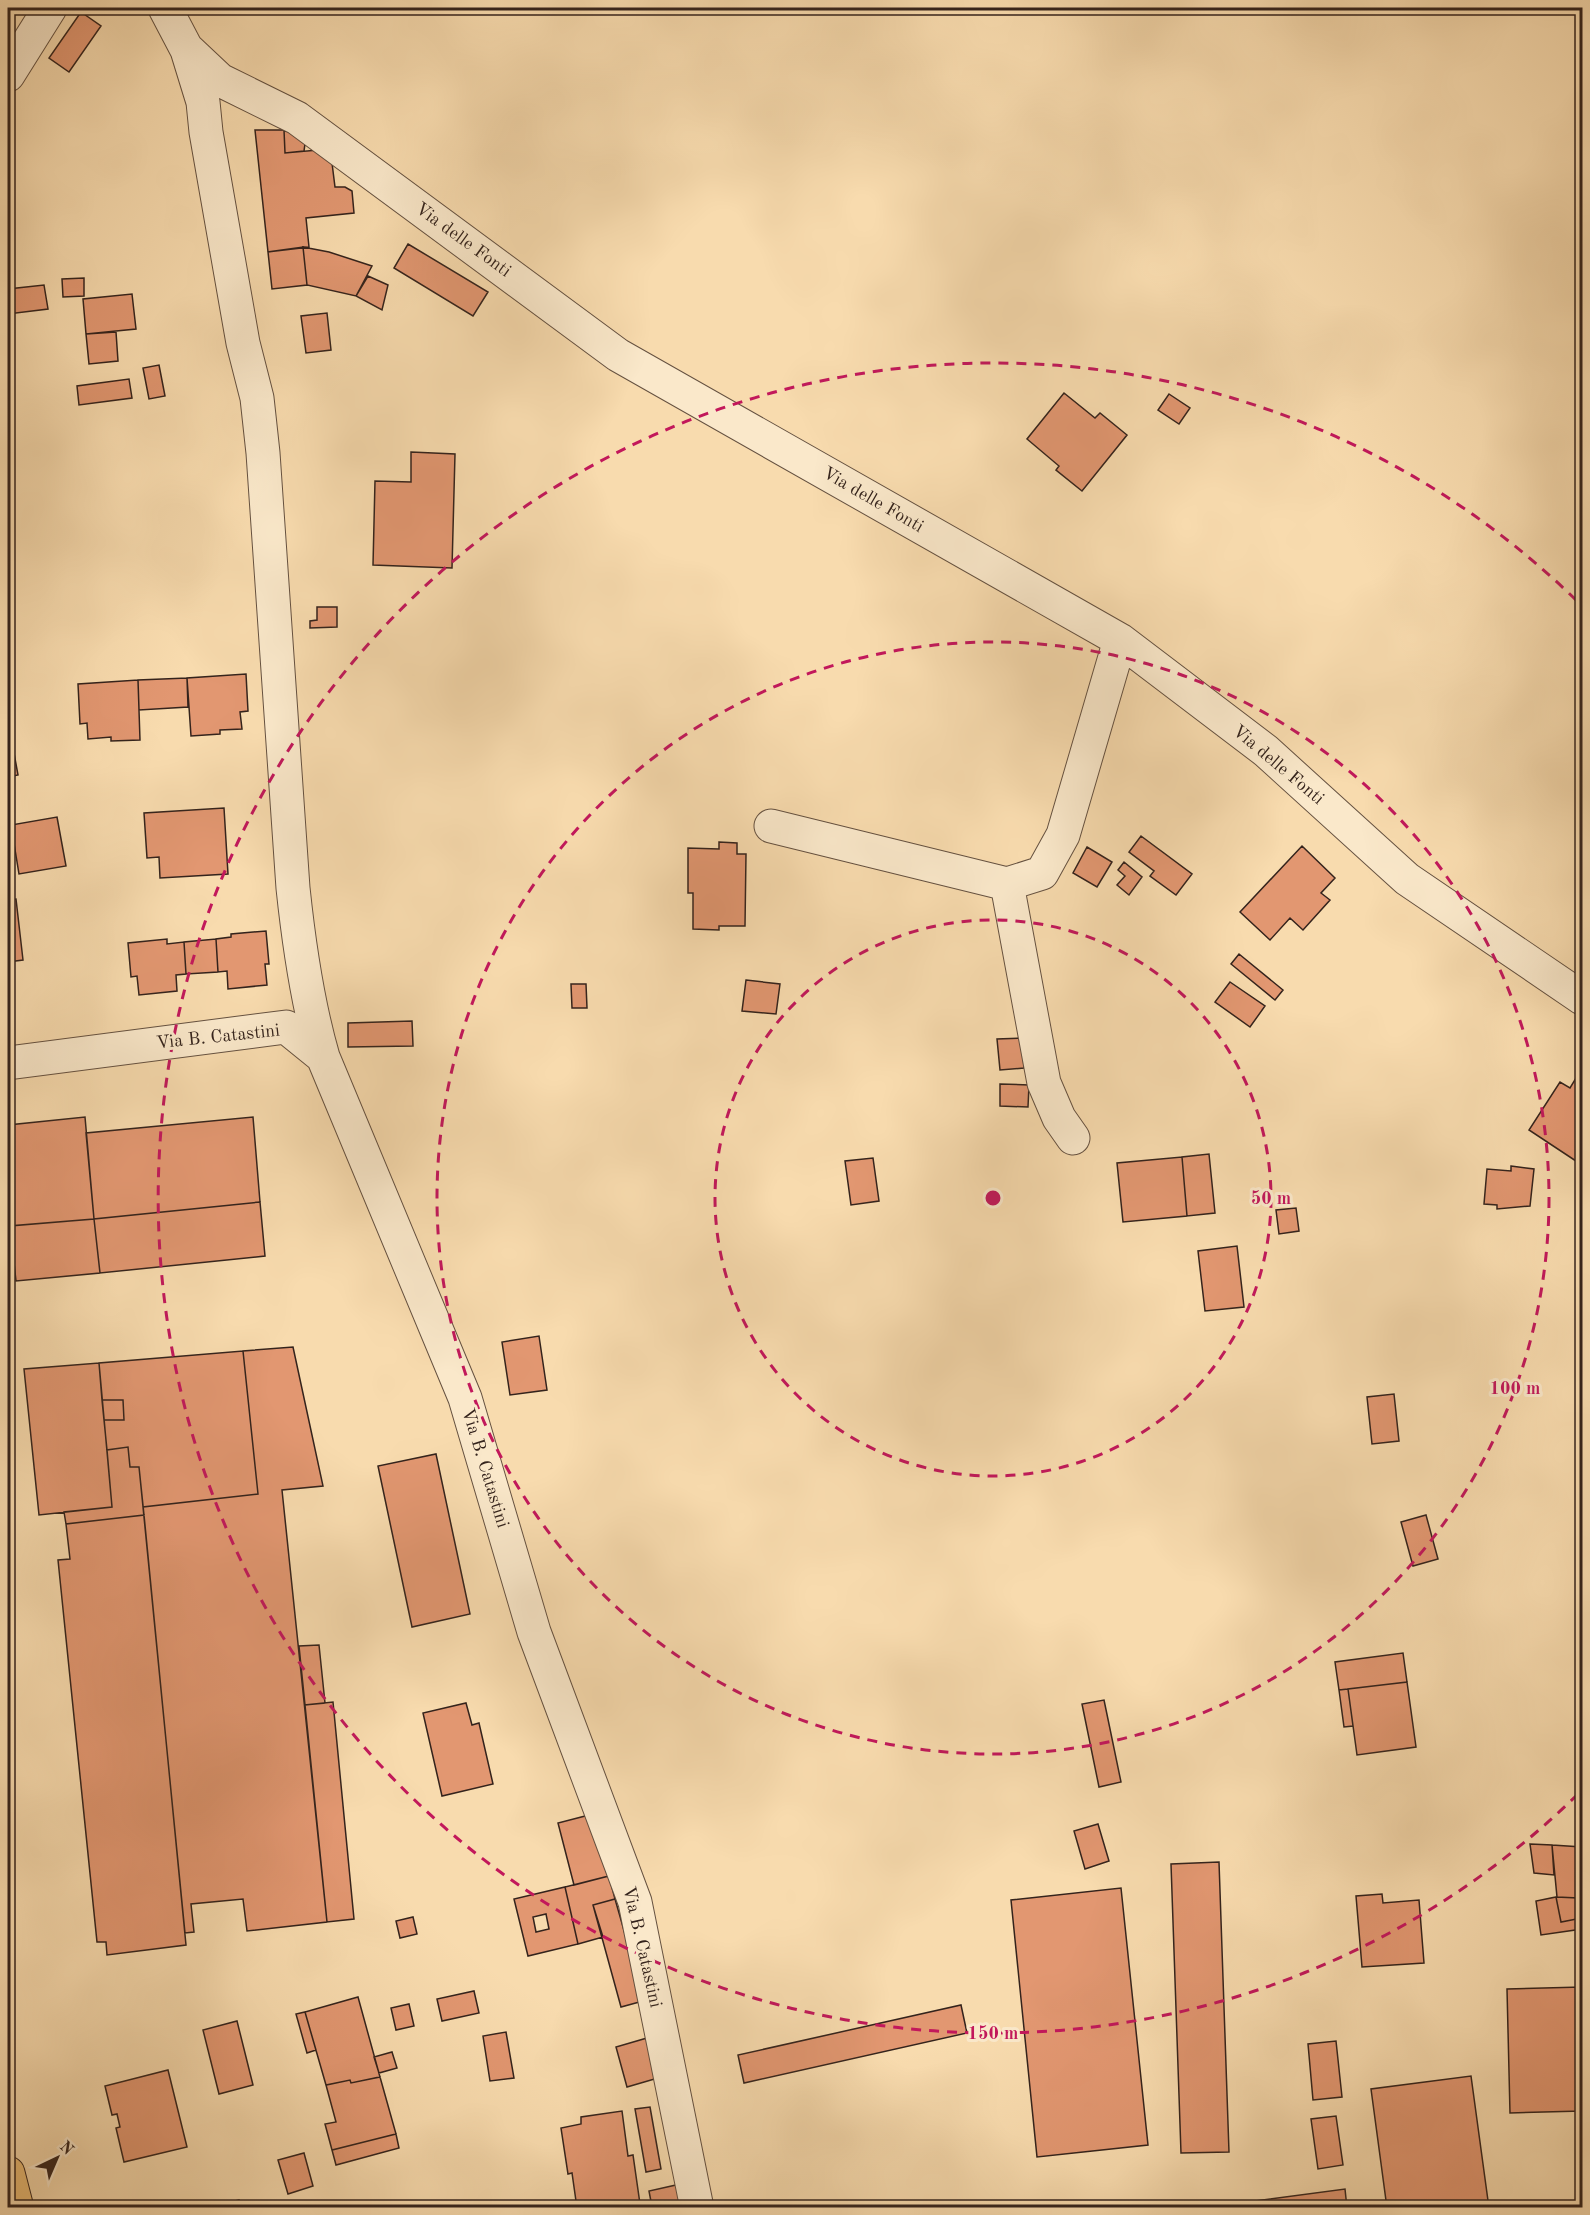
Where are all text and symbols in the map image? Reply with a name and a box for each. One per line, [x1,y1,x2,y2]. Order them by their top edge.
street label: Via delle Fonti [412,199,514,281]
street label: Via delle Fonti [819,464,927,536]
street label: Via delle Fonti [1229,722,1327,808]
street label: Via B. Catastini [155,1022,281,1052]
centre of rings [983,1188,1003,1208]
text: 50 m [1251,1190,1291,1208]
text: 100 m [1490,1380,1540,1398]
street label: Via B. Catastini [458,1406,512,1530]
street label: Via B. Catastini [619,1885,665,2010]
text: 150 m [968,2025,1018,2043]
north arrow [27,2128,87,2188]
text: N [56,2139,77,2159]

